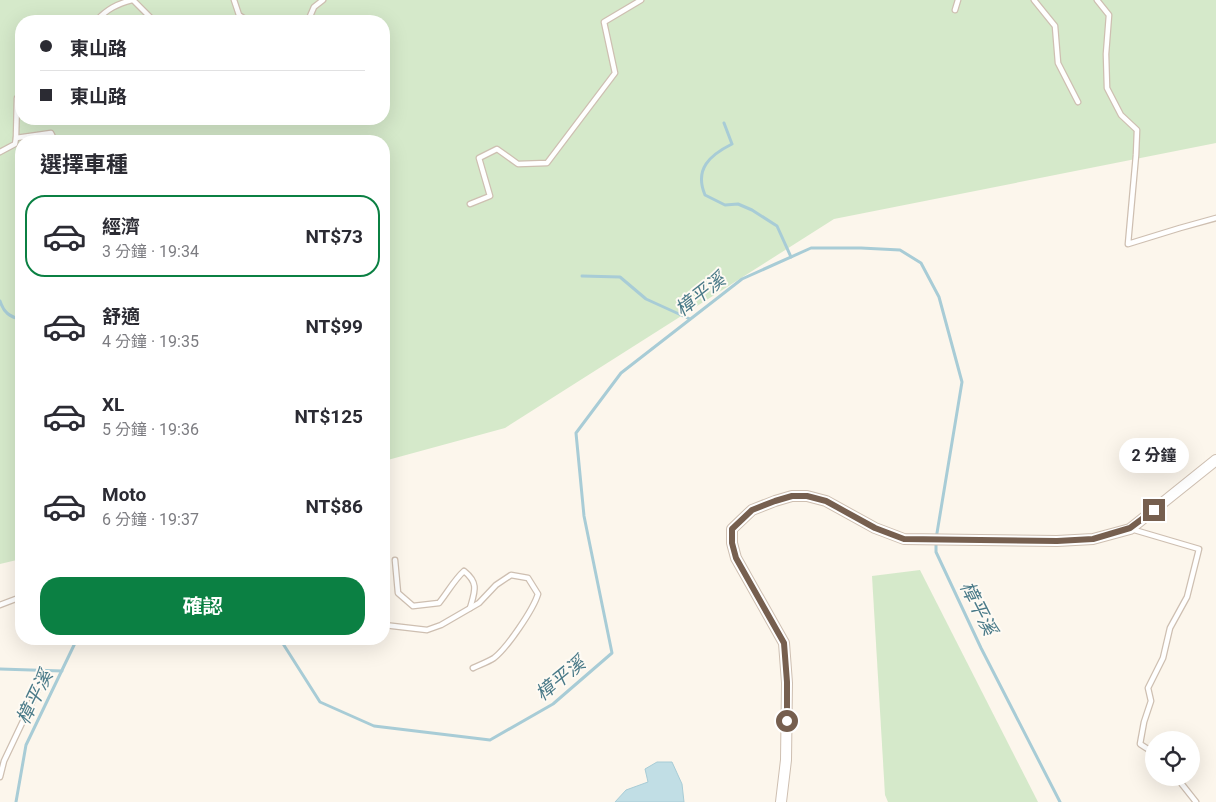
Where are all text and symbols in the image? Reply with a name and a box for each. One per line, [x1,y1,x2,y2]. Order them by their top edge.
text: 東山路 [70,37,127,60]
text: 東山路 [70,85,127,108]
text: 選擇車種 [40,152,128,177]
icon: car [42,214,87,259]
text: 經濟 [102,215,140,238]
text: NT$73 [305,225,363,248]
text: 3 分鐘 · 19:34 [102,242,199,261]
water label: 樟平溪 [671,266,732,321]
icon: car [42,304,87,349]
text: 舒適 [102,305,140,328]
text: NT$99 [305,315,363,338]
text: 4 分鐘 · 19:35 [102,332,199,351]
text: XL [102,393,124,416]
icon: car [42,394,87,439]
text: NT$125 [294,405,363,428]
text: 5 分鐘 · 19:36 [102,420,199,439]
callout: 2 分鐘 [1119,438,1189,472]
text: 2 分鐘 [1131,446,1177,465]
text: Moto [102,483,146,506]
icon: car [42,484,87,529]
text: NT$86 [305,495,363,518]
route end [1143,499,1165,521]
text: 6 分鐘 · 19:37 [102,510,199,529]
button: 確認 [40,577,365,635]
water label: 樟平溪 [955,578,1003,642]
water label: 樟平溪 [531,650,592,705]
water label: 樟平溪 [12,664,59,728]
route start [776,710,798,732]
map controls [1145,731,1200,786]
button: locate [1145,731,1200,786]

